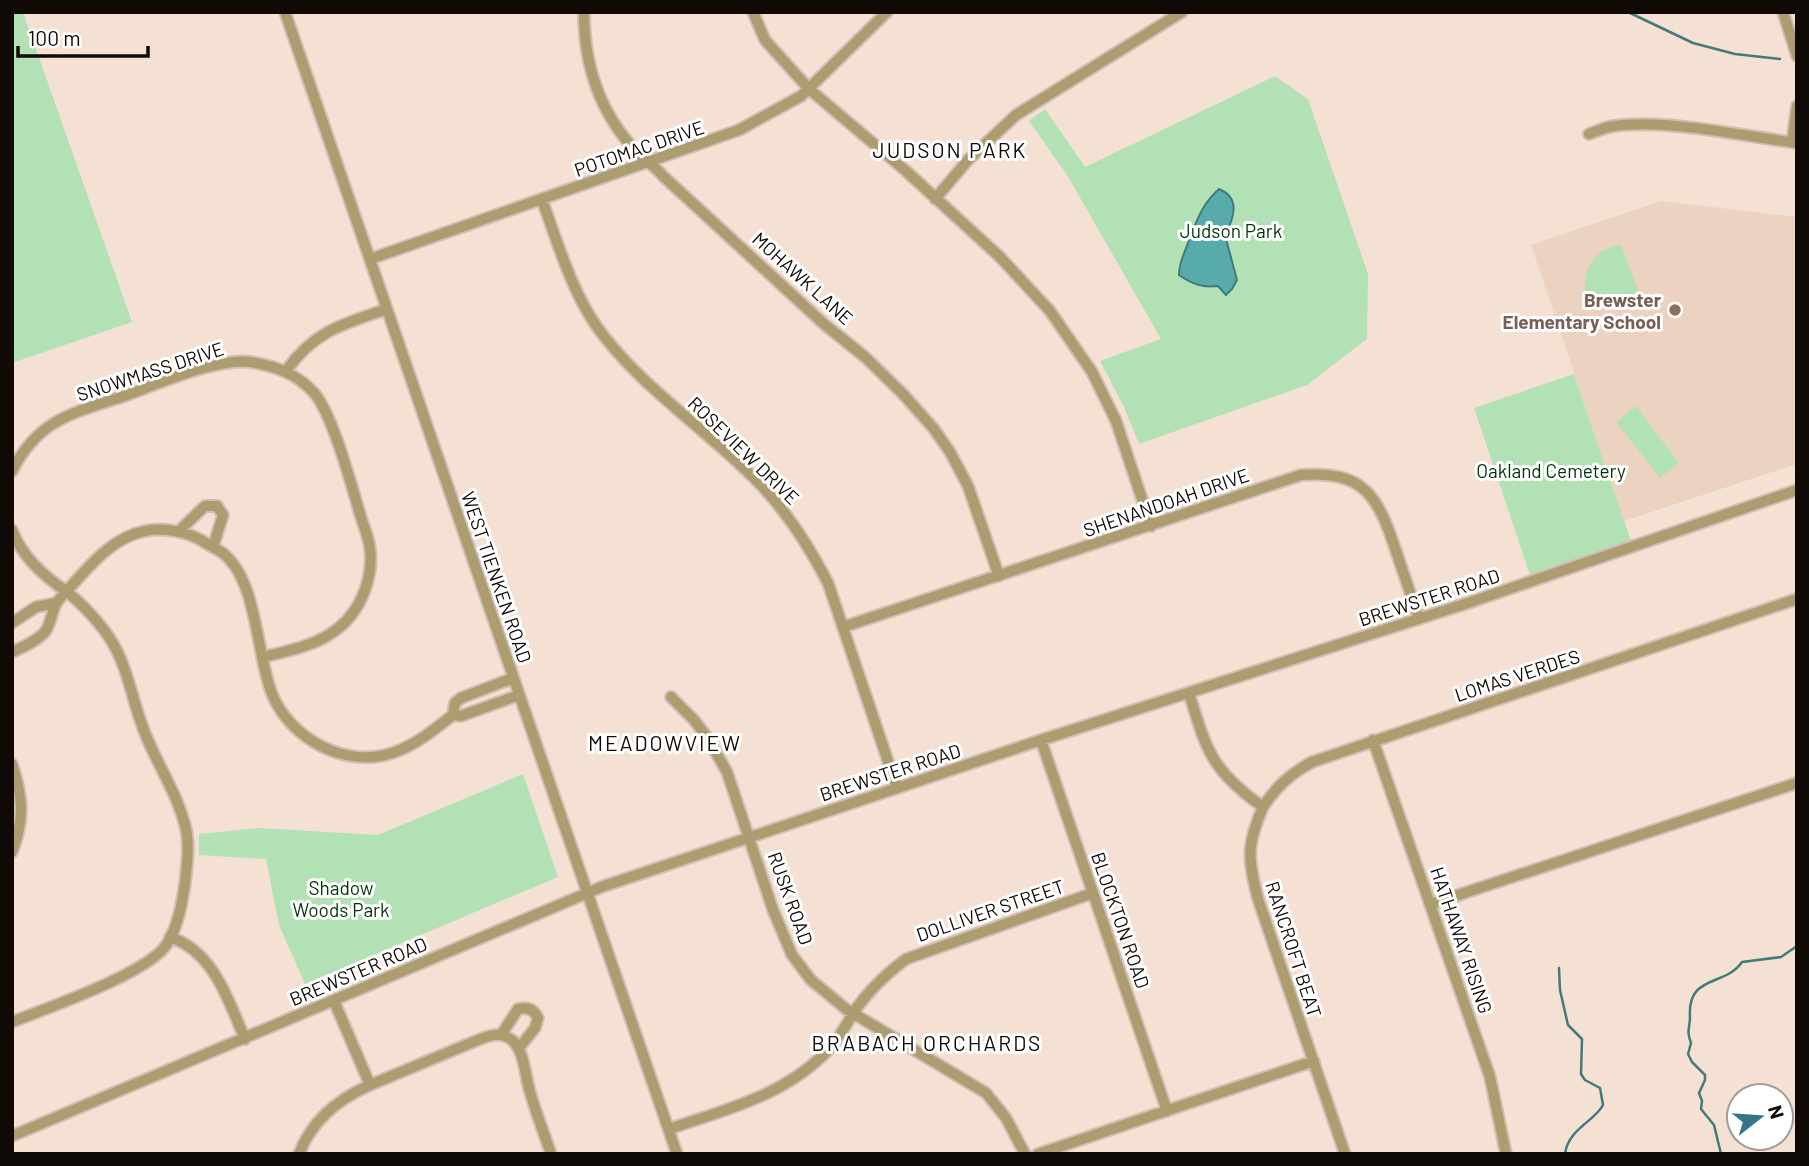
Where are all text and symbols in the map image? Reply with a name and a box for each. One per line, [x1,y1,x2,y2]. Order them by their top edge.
scale bar [18,14,147,58]
text: 100 m [28,25,81,50]
street label: POTOMAC DRIVE [571,115,707,181]
district label: JUDSON PARK [873,137,1027,162]
park label: Judson Park [1180,219,1282,242]
street label: MOHAWK LANE [748,227,858,329]
place label: Brewster Elementary School [1503,288,1662,333]
marker: Brewster Elementary School [1667,302,1683,318]
street label: SNOWMASS DRIVE [73,336,227,406]
street label: ROSEVIEW DRIVE [684,391,804,509]
park label: Oakland Cemetery [1476,459,1626,482]
street label: SHENANDOAH DRIVE [1080,463,1252,541]
street label: WEST TIENKEN ROAD [457,488,537,666]
street label: BREWSTER ROAD [1356,563,1502,631]
street label: LOMAS VERDES [1452,644,1582,706]
district label: MEADOWVIEW [588,730,742,755]
street label: BREWSTER ROAD [817,738,963,806]
street label: RUSK ROAD [764,848,818,948]
street label: BLOCKTON ROAD [1087,849,1155,991]
street label: HATHAWAY RISING [1426,864,1498,1016]
street label: DOLLIVER STREET [913,874,1067,946]
park label: Shadow Woods Park [292,876,390,921]
street label: RANCROFT BEAT [1261,878,1327,1020]
street label: BREWSTER ROAD [286,932,430,1010]
district label: BRABACH ORCHARDS [812,1030,1042,1055]
north arrow [1725,1082,1795,1152]
text: N [1764,1102,1790,1121]

